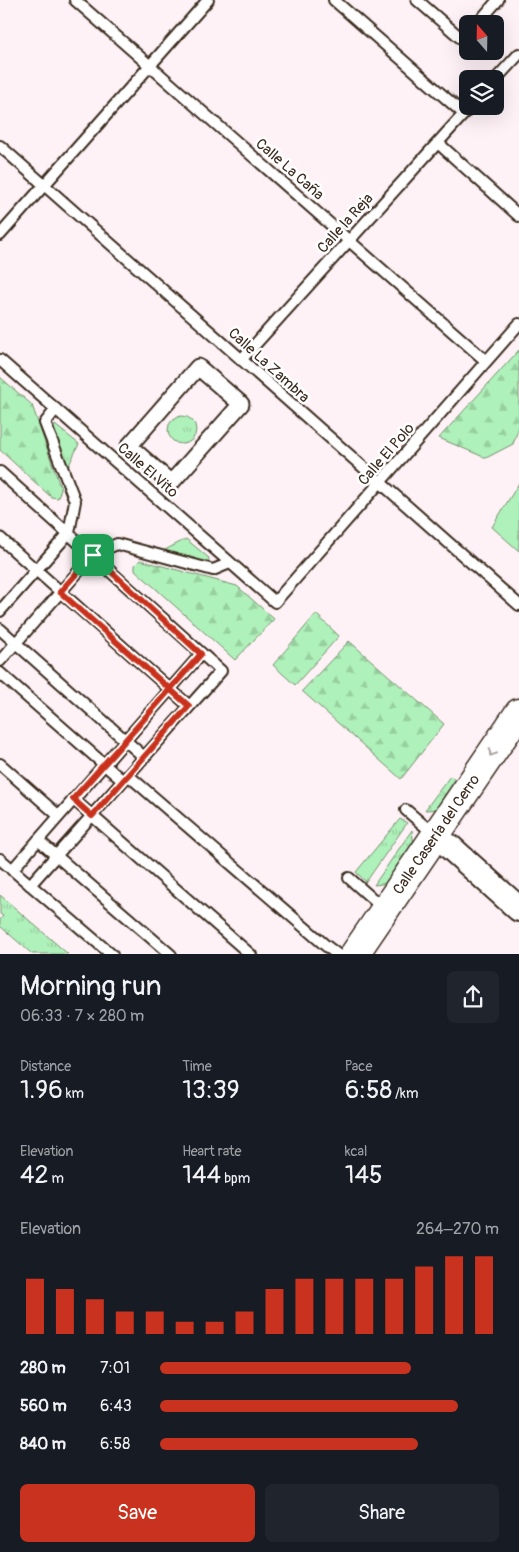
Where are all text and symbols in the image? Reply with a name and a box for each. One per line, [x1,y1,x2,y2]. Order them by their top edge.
north arrow [459,15,504,60]
map controls [459,15,504,115]
button: layers [459,70,504,115]
street label: Calle La Caña [252,134,328,204]
street label: Calle la Reja [313,189,377,257]
street label: Calle La Zambra [224,324,313,407]
street label: Calle El Polo [354,419,419,489]
street label: Calle El Vito [113,439,182,502]
pin [72,534,114,576]
icon: arrive [79,541,107,569]
one-way arrow [488,748,498,757]
street label: Calle Casería del Cerro [389,771,484,898]
text: Morning run [20,969,162,1004]
button: share [447,971,499,1023]
text: 06:33 · 7 × 280 m [20,1006,144,1026]
text: Distance [20,1058,71,1075]
text: Time [182,1058,212,1075]
text: Pace [345,1058,372,1075]
text: 1.96 [20,1075,63,1106]
text: 13:39 [182,1075,240,1106]
text: 6:58 [345,1075,392,1106]
text: km [63,1085,84,1102]
text: /km [392,1085,418,1102]
text: Elevation [20,1143,73,1160]
text: Heart rate [182,1143,241,1160]
text: kcal [345,1143,367,1160]
text: 42 [20,1160,48,1191]
text: 144 [182,1160,221,1191]
text: 145 [345,1160,382,1191]
text: m [48,1170,64,1187]
text: bpm [221,1170,250,1187]
text: Elevation [20,1219,81,1239]
text: 264–270 m [416,1219,499,1239]
text: 280 m [20,1358,66,1378]
text: 7:01 [100,1358,130,1378]
text: 560 m [20,1396,67,1416]
text: 6:43 [100,1396,132,1416]
text: 840 m [20,1434,66,1454]
text: 6:58 [100,1434,130,1454]
button: Save [20,1484,255,1542]
button: Share [265,1484,499,1542]

